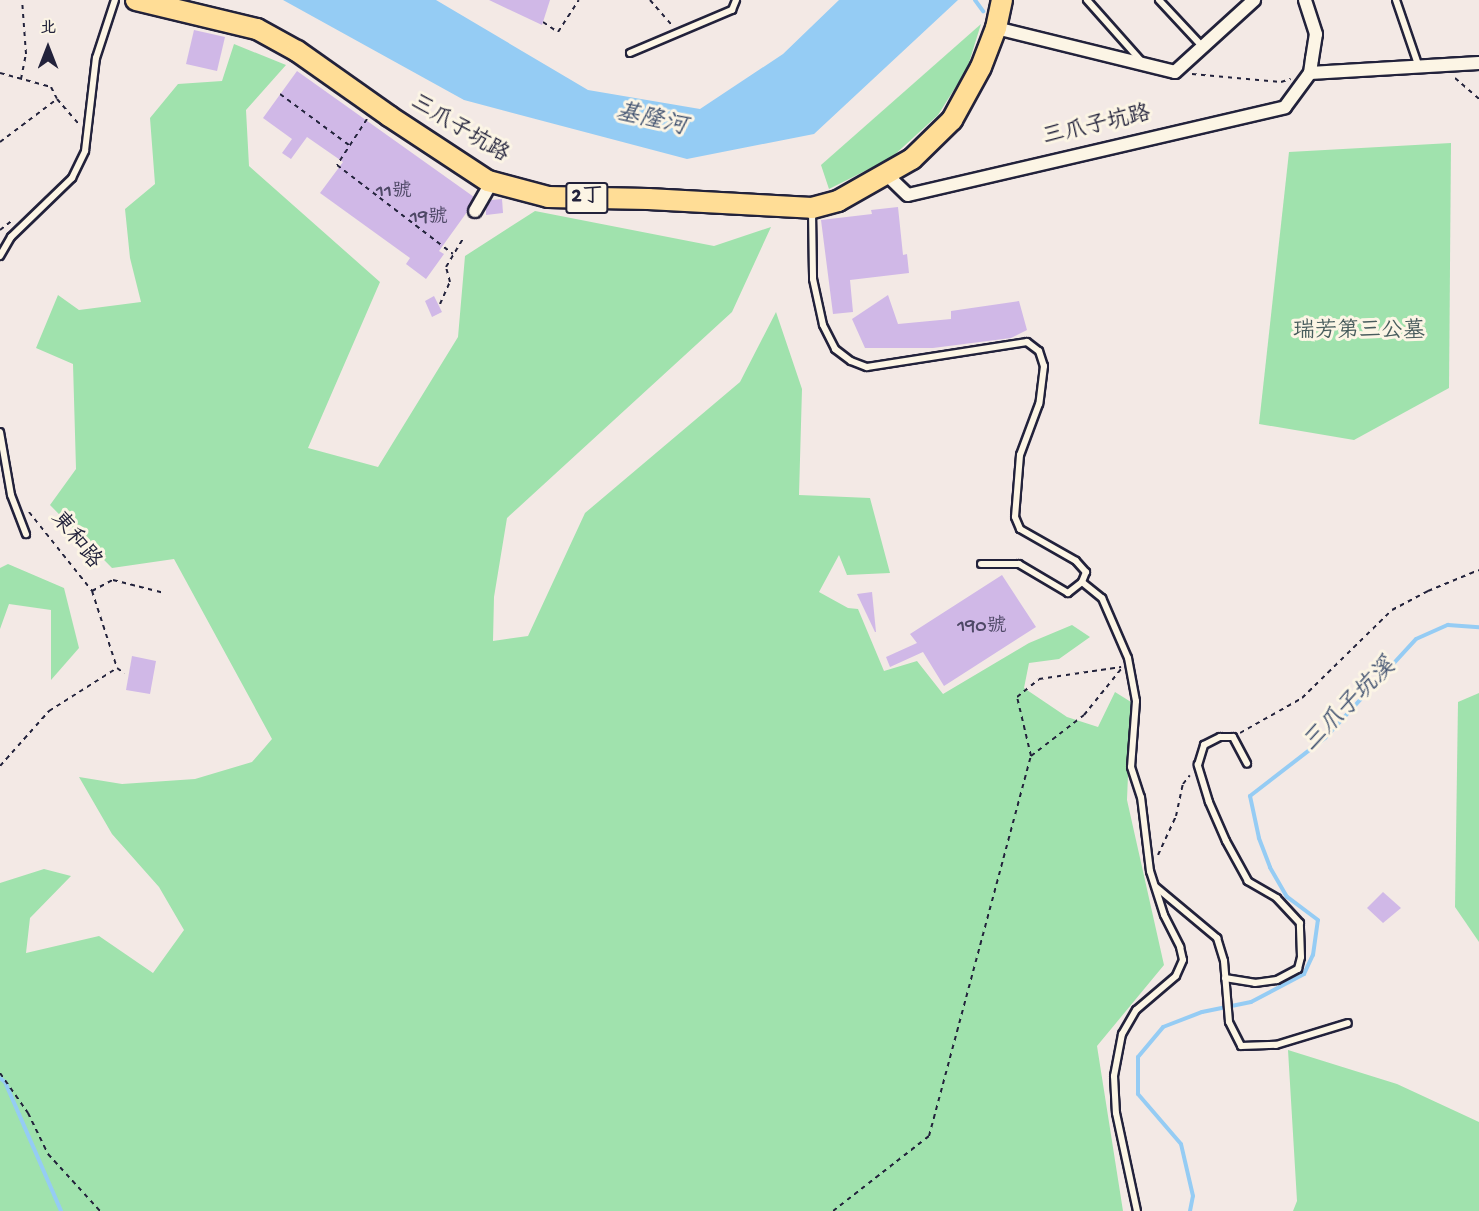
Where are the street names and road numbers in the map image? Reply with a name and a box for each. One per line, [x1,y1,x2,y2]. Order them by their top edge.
street label: 三爪子坑路 [405,90,513,170]
street label: 三爪子坑路 [1040,102,1154,152]
road number: 2丁 [564,180,610,216]
street label: 東和路 [44,507,106,575]

